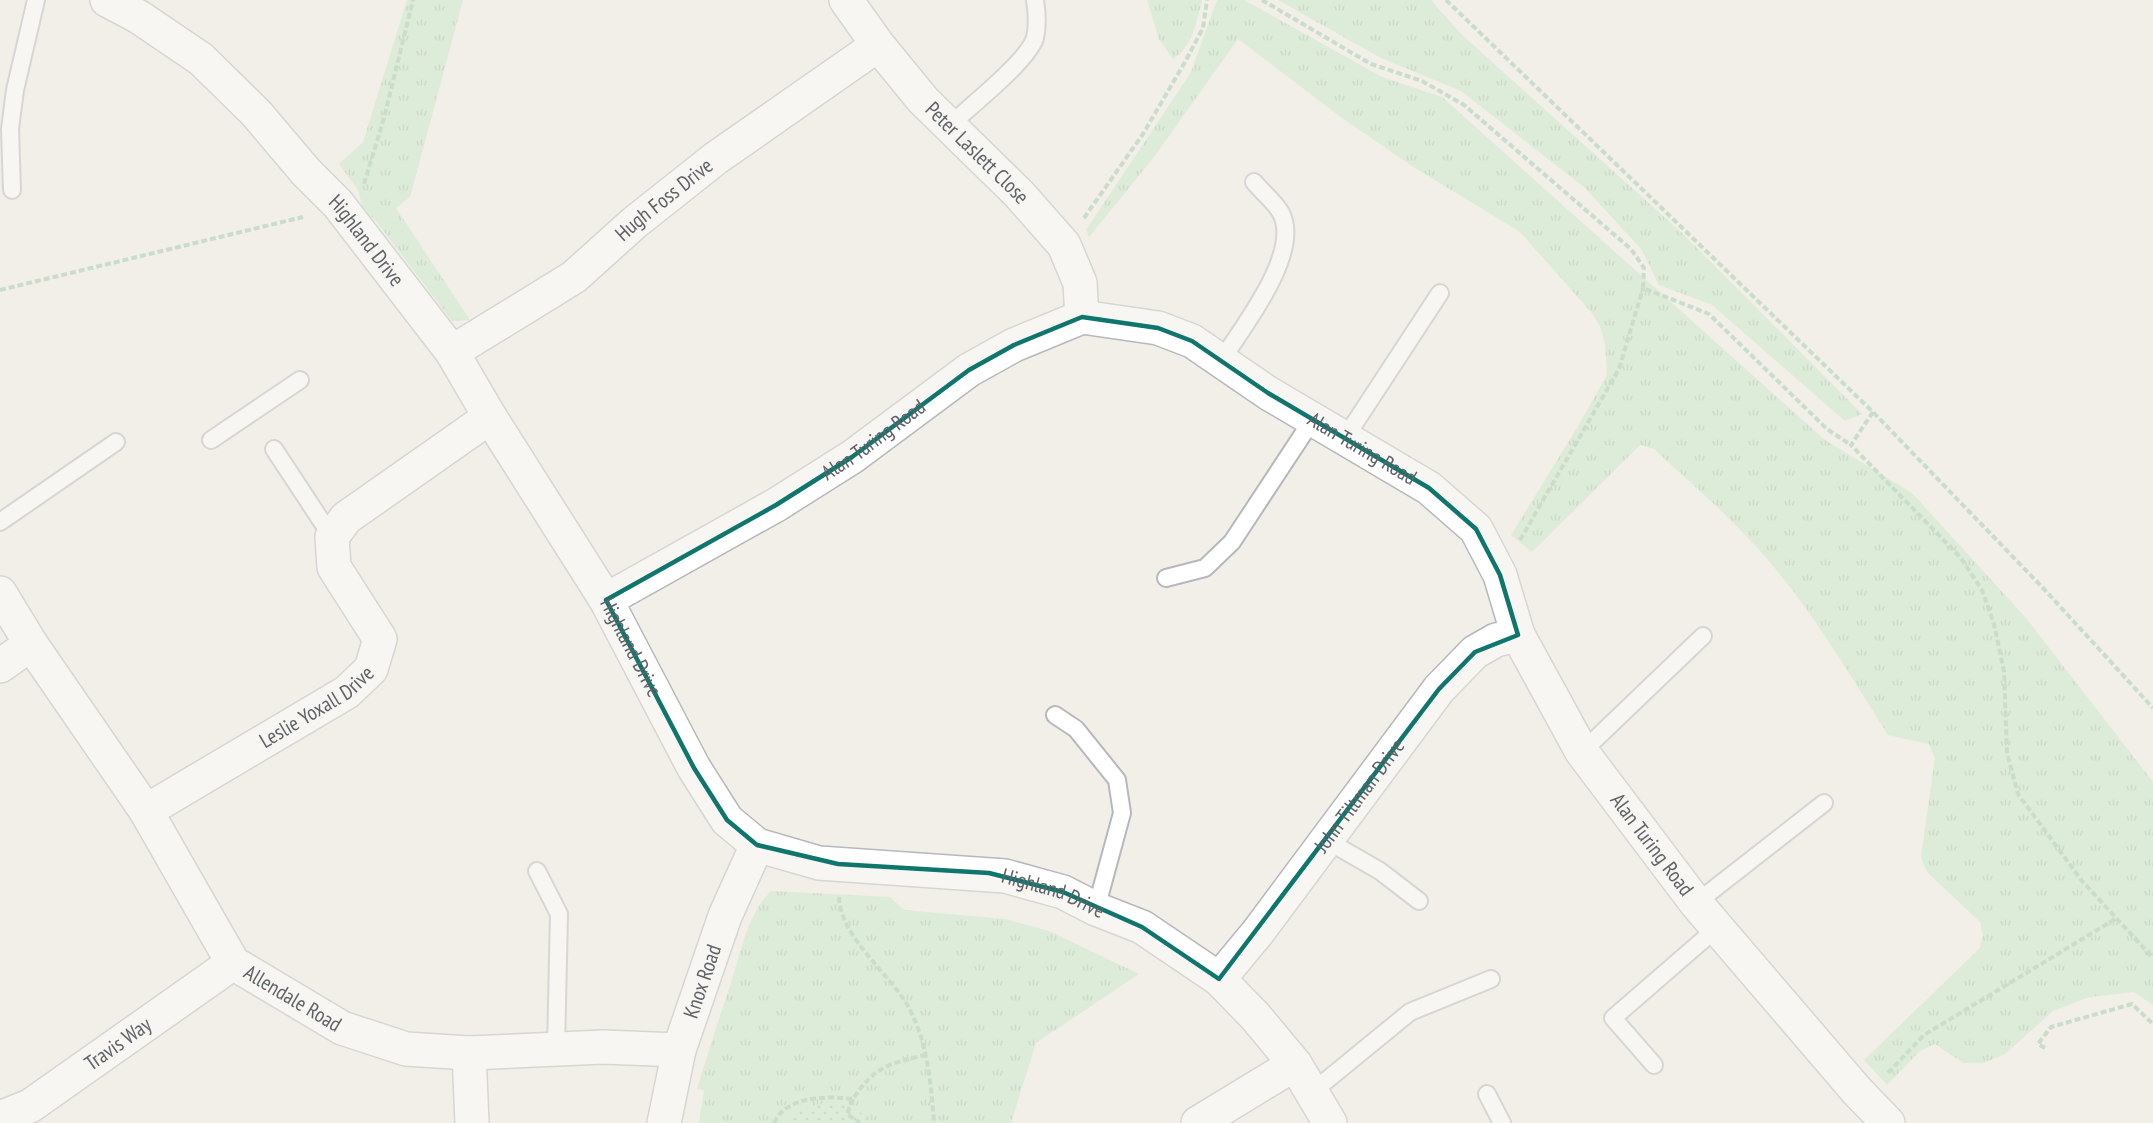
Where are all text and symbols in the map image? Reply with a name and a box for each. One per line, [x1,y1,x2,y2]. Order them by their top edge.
street label: Peter Laslett Close [920,96,1035,209]
street label: Hugh Foss Drive [609,152,718,247]
street label: Highland Drive [323,188,410,292]
street label: Alan Turing Road [816,393,931,486]
street label: Alan Turing Road [1303,405,1422,491]
street label: Highland Drive [594,593,668,701]
street label: Leslie Yoxall Drive [254,659,379,754]
street label: John Tiltman Drive [1307,733,1410,858]
street label: Alan Turing Road [1605,787,1700,901]
street label: Highland Drive [999,862,1109,924]
street label: Knox Road [677,941,727,1022]
street label: Allendale Road [239,959,347,1038]
street label: Travis Way [79,1011,156,1076]

